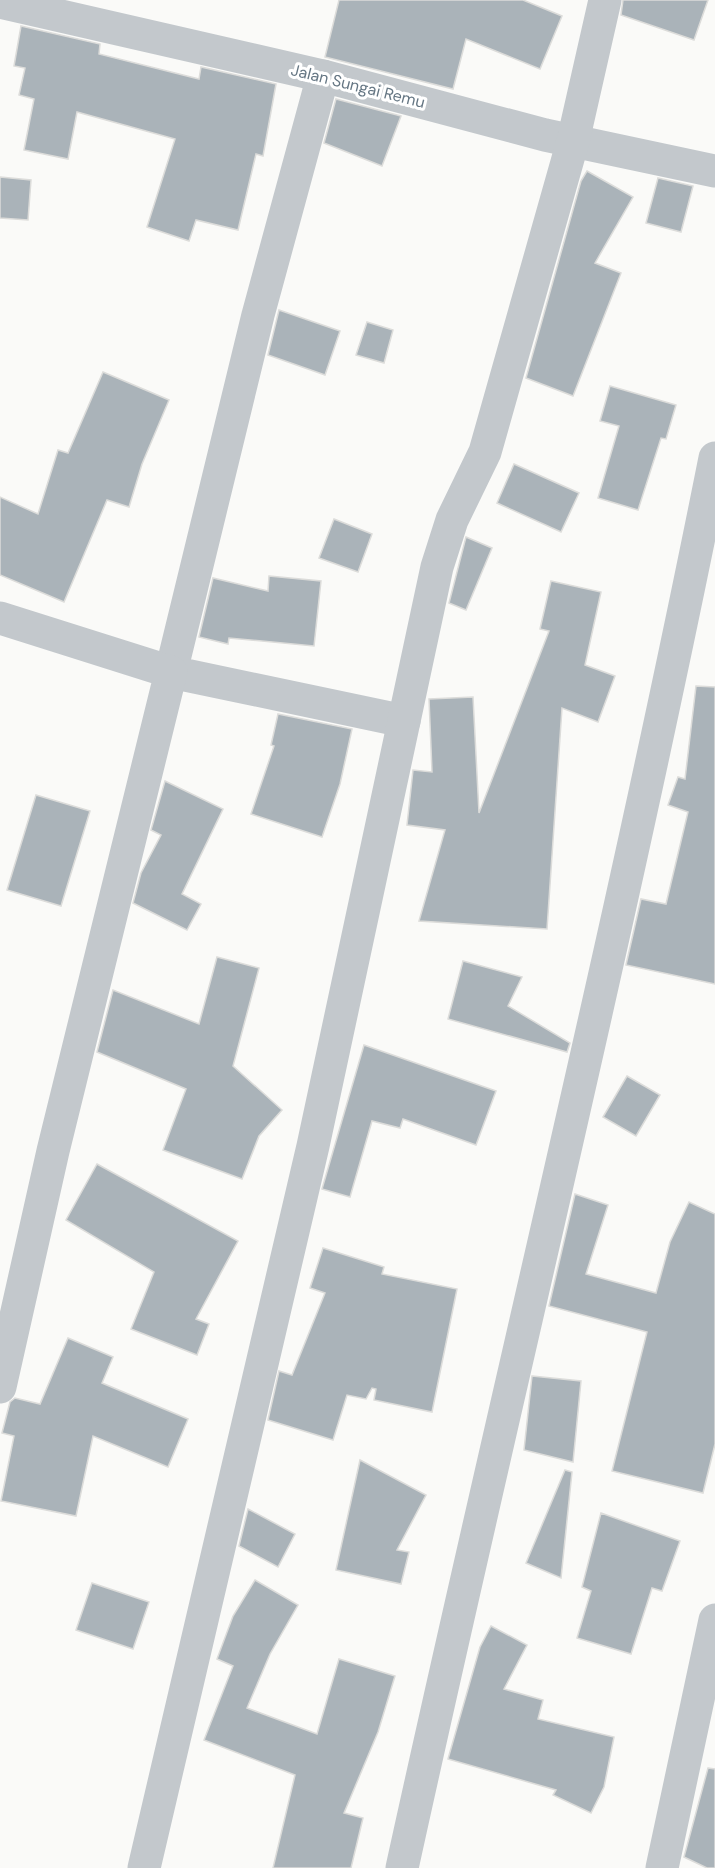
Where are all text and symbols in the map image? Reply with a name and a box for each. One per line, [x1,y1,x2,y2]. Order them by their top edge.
street label: Jalan Sungai Remu [289,59,427,113]

